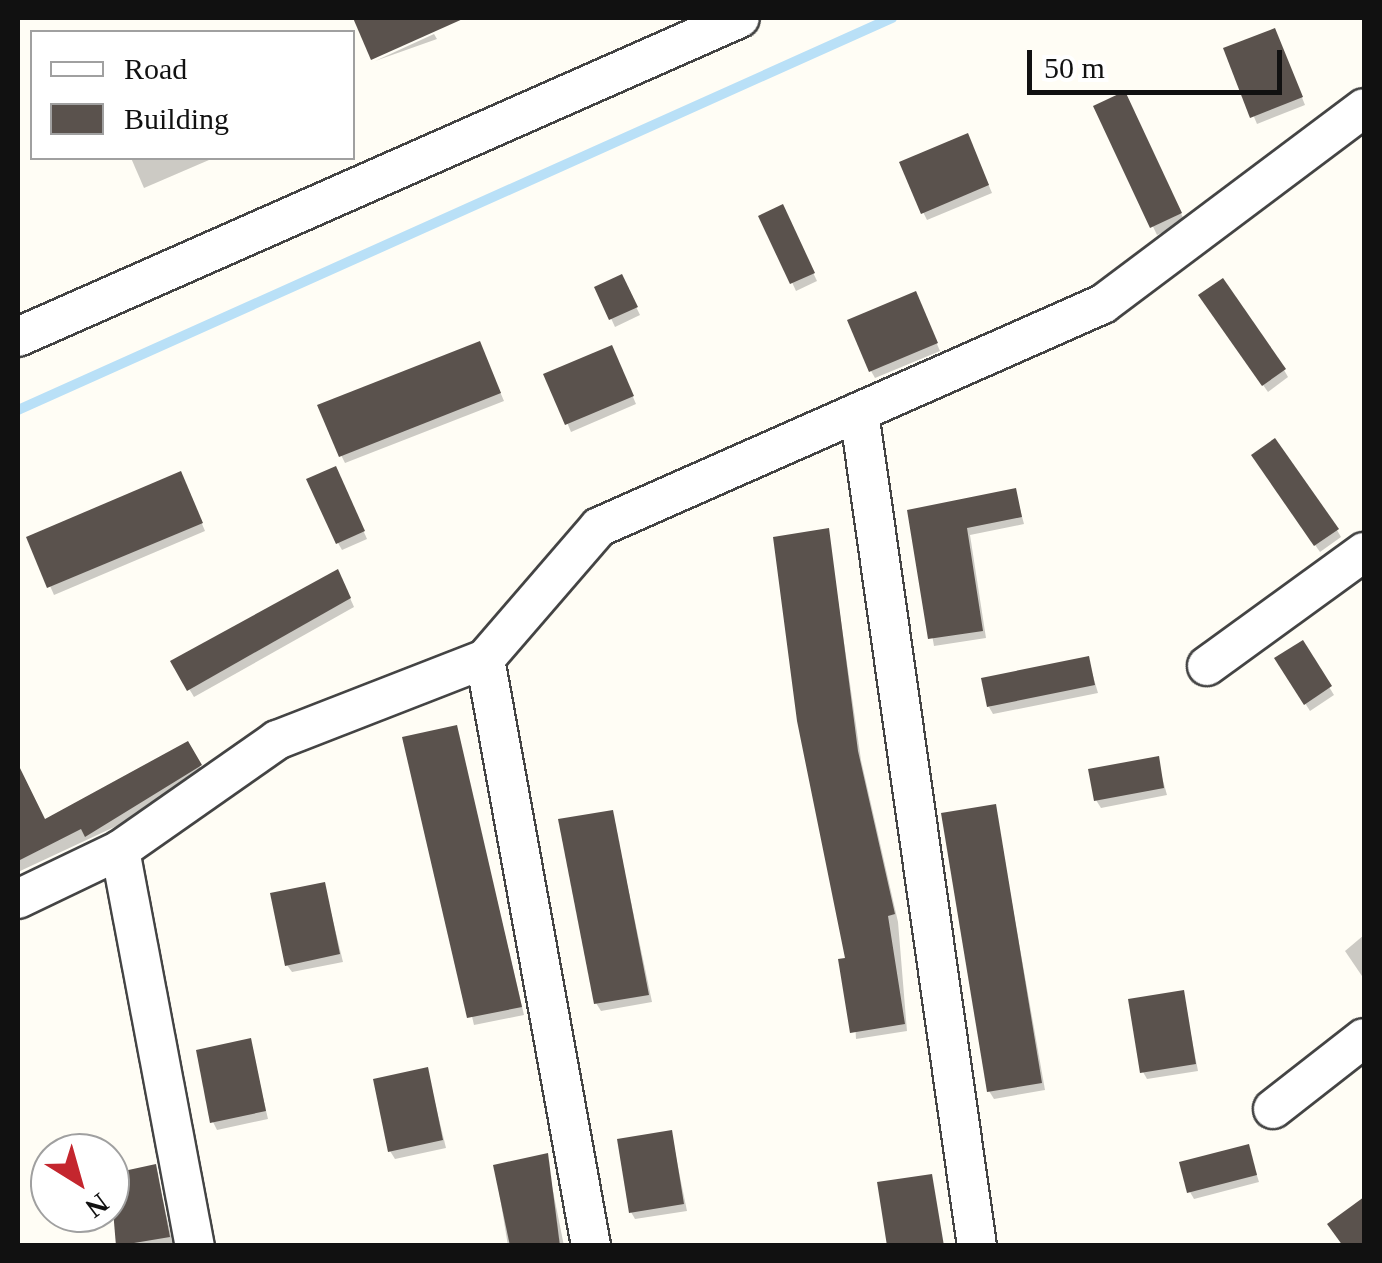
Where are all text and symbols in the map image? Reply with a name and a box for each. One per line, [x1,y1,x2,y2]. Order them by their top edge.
legend [30,30,355,160]
scale bar [1032,30,1287,92]
text: 50 m [1044,51,1105,84]
text: Road [124,52,187,85]
text: Building [124,102,229,135]
north arrow [30,1133,130,1233]
text: N [80,1187,115,1224]

